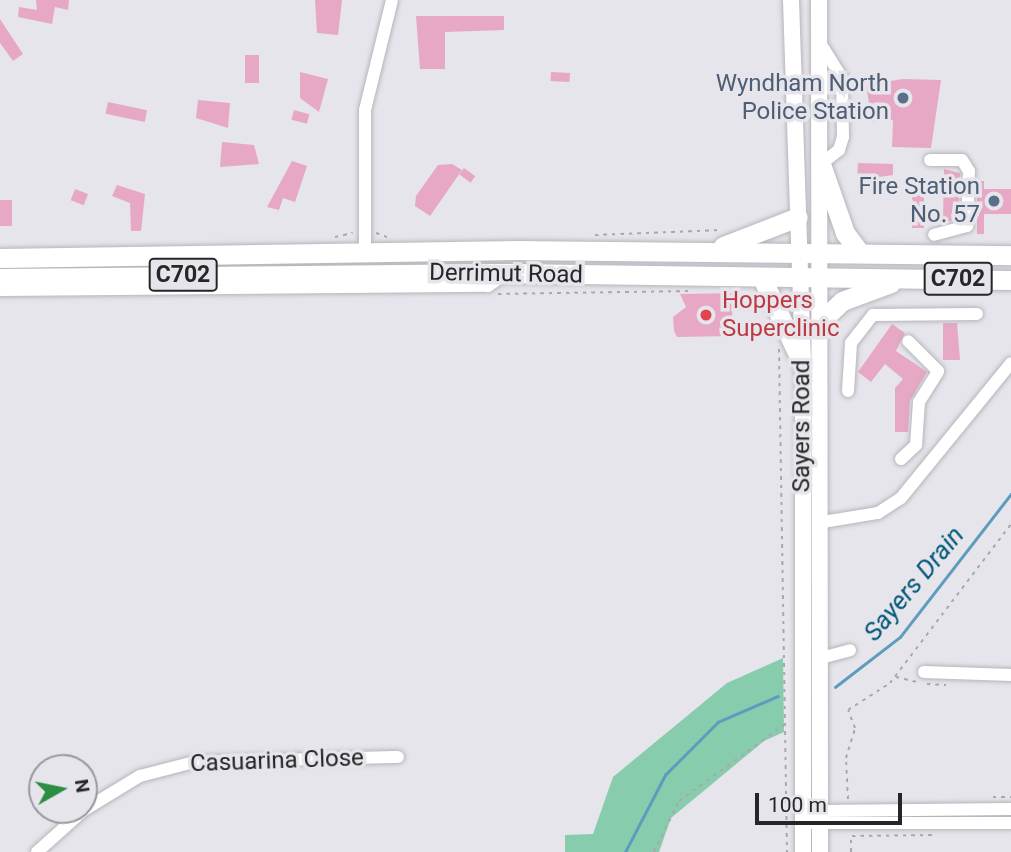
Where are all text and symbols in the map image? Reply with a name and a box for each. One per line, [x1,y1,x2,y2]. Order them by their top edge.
place label: Wyndham North Police Station [716,70,889,126]
marker: Wyndham North Police Station [895,90,911,106]
place label: Fire Station No. 57 [859,173,980,229]
marker: Fire Station No. 57 [986,193,1002,209]
road number: C702 [148,256,218,294]
street label: Derrimut Road [429,258,583,290]
road number: C702 [923,260,993,298]
place label: Hoppers Superclinic [722,287,839,343]
marker: Hoppers Superclinic [696,305,716,325]
street label: Sayers Road [788,360,816,492]
water label: Sayers Drain [857,520,971,648]
street label: Casuarina Close [190,744,364,778]
north arrow [28,754,98,824]
text: N [70,778,95,794]
scale bar [759,778,906,822]
text: 100 m [768,793,827,817]

